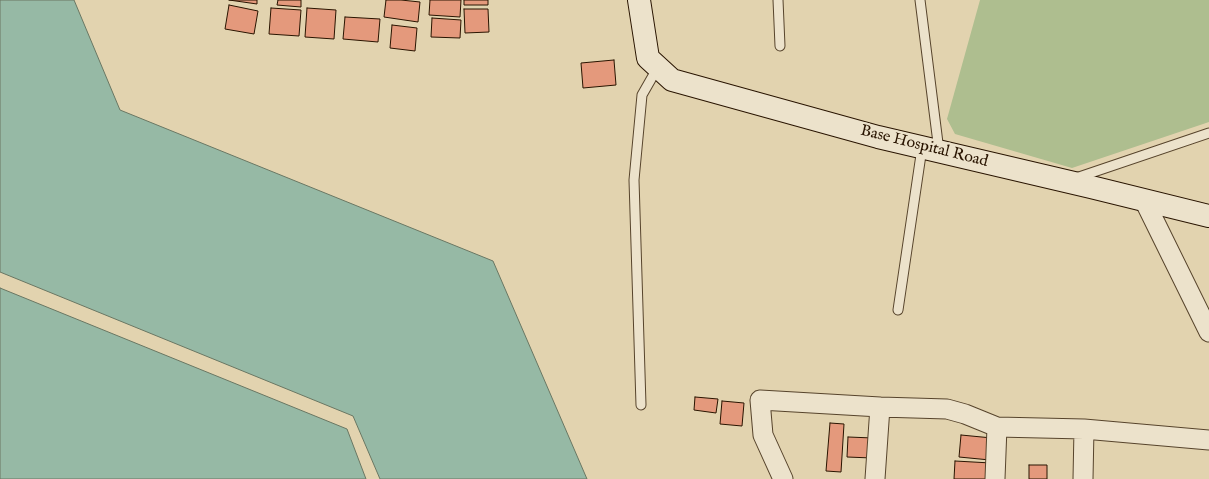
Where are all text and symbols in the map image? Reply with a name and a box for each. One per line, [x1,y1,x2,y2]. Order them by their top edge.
street label: Base Hospital Road [858,122,990,172]

